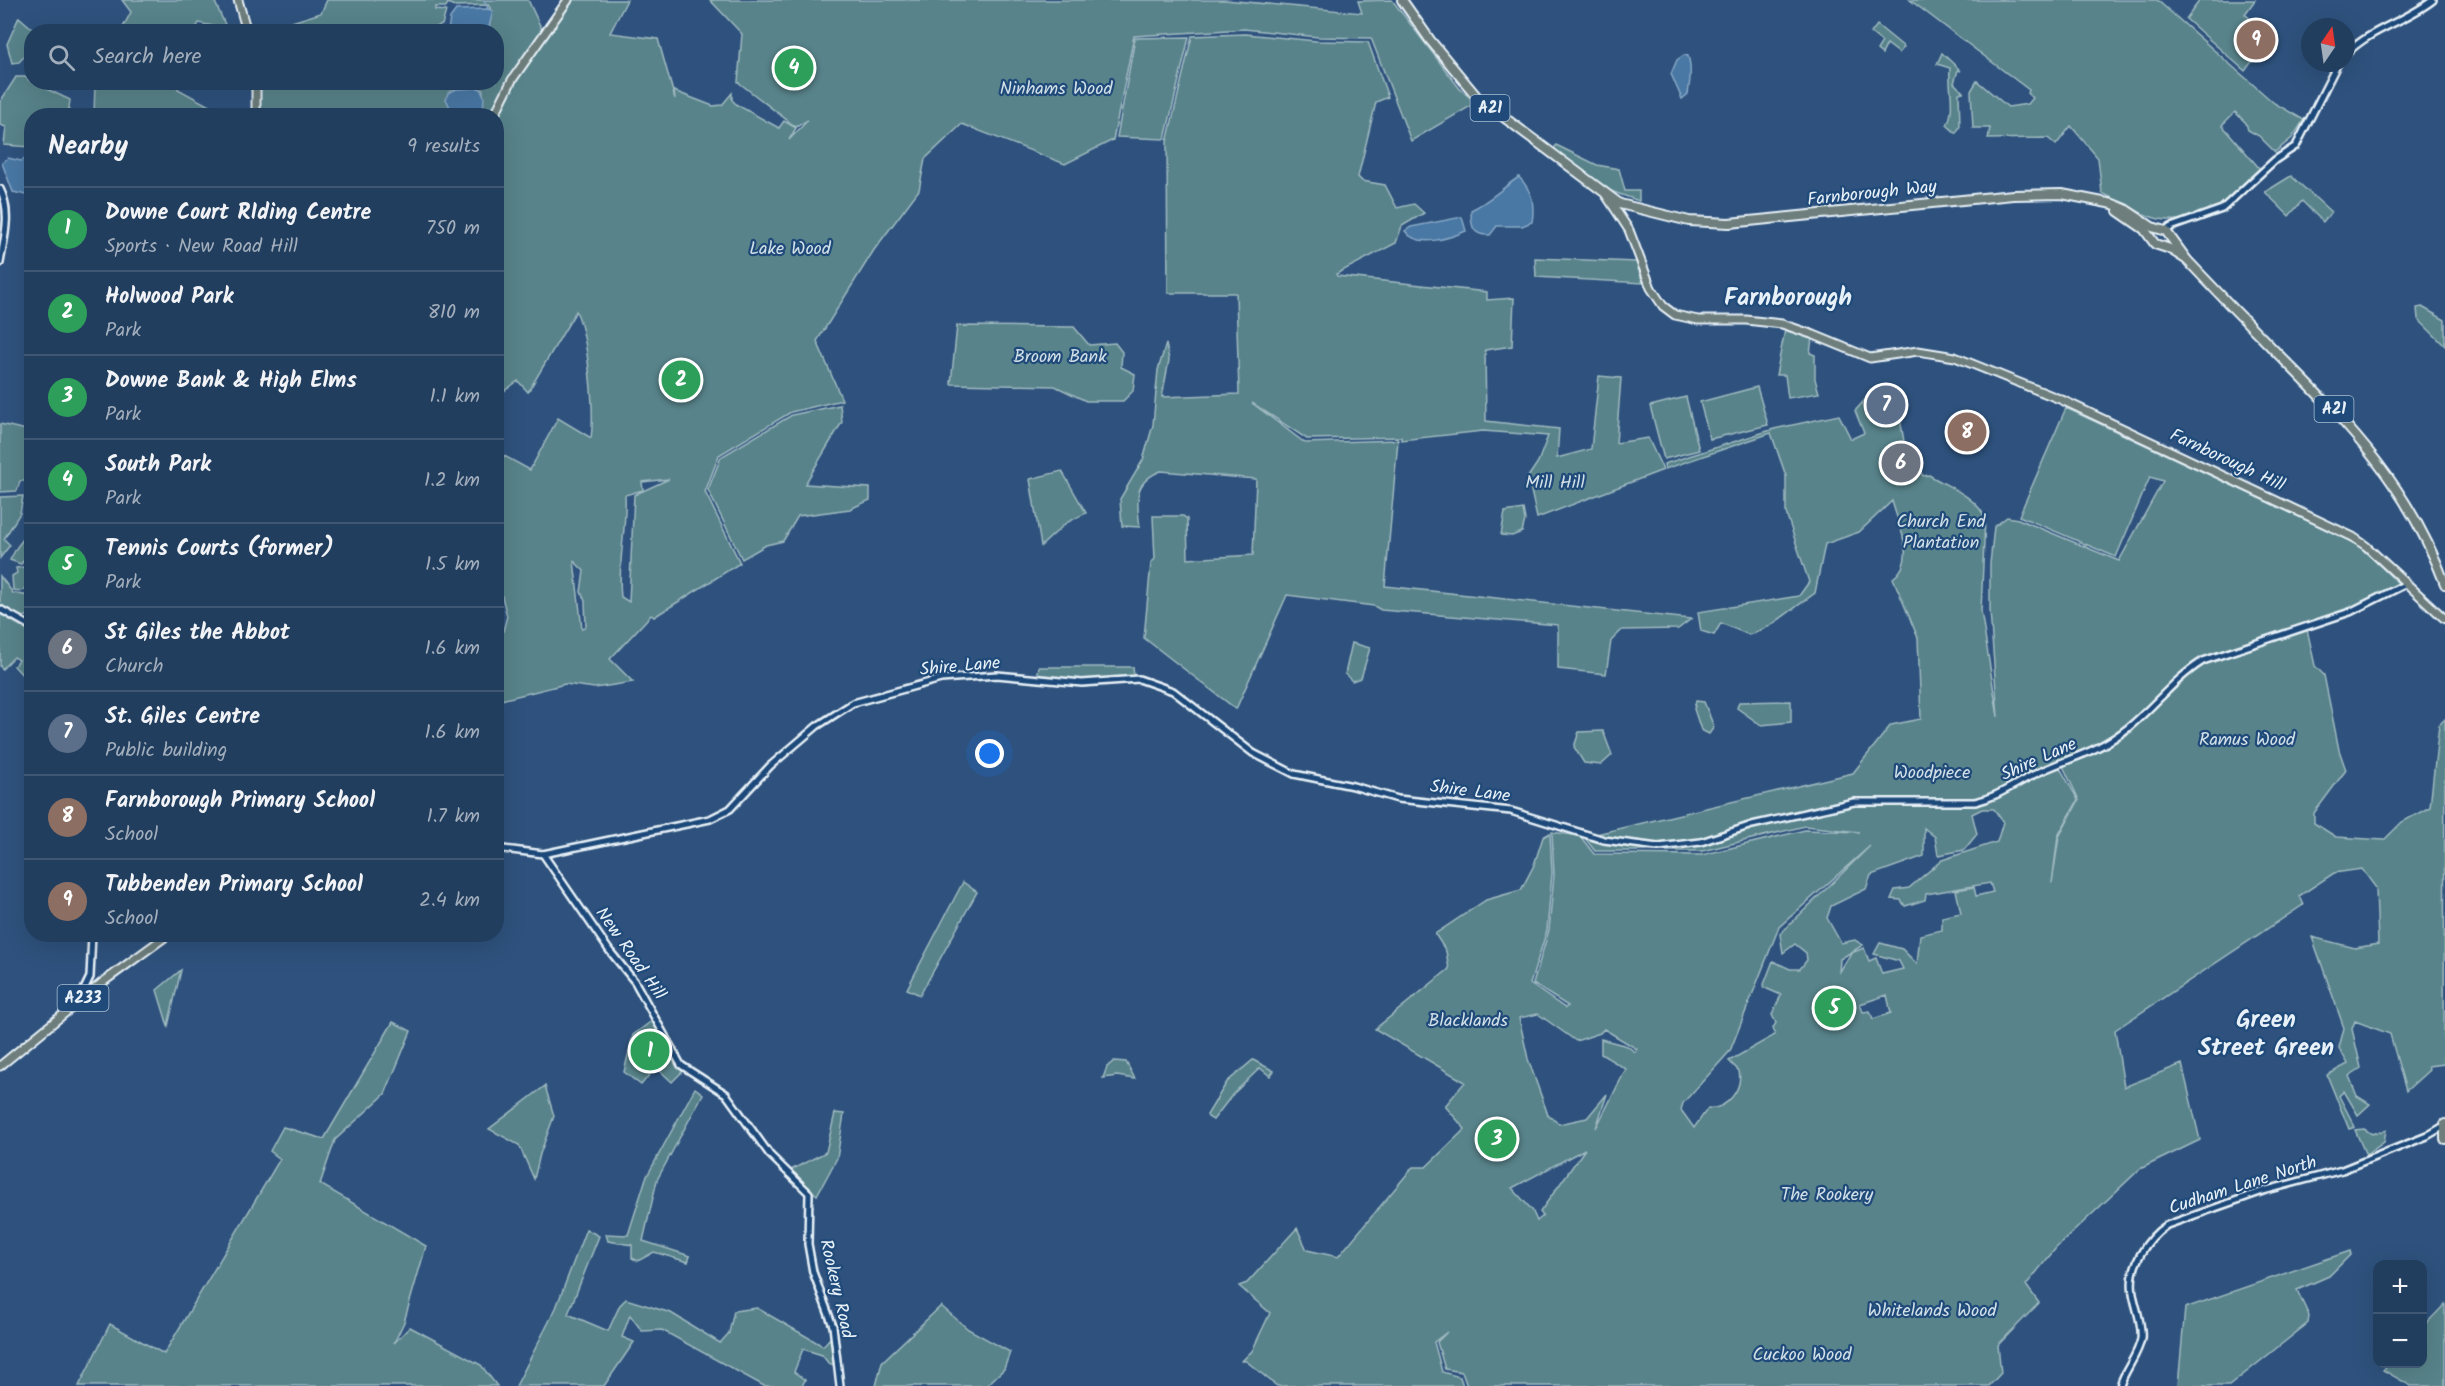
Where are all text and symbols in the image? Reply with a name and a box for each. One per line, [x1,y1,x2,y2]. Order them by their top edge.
pin: 9 [2236,18,2276,63]
north arrow [2301,18,2355,72]
search box [24,24,504,90]
text: Search here [93,40,201,75]
icon: search [45,41,78,74]
pin: 4 [774,46,814,90]
park label: Ninhams Wood [1000,75,1113,104]
road number: A21 [1470,95,1510,121]
text: Nearby [48,126,128,168]
text: 9 results [407,131,480,163]
street label: Farnborough Way [1806,173,1939,215]
text: Downe Court RIding Centre [105,196,371,231]
text: 1 [64,213,71,245]
text: 750 m [426,213,480,245]
text: Sports · New Road Hill [105,231,298,263]
park label: Lake Wood [749,235,832,264]
district label: Farnborough [1724,279,1852,318]
text: Holwood Park [105,280,233,315]
text: 2 [62,297,73,329]
text: 810 m [428,297,480,329]
text: Park [105,315,141,347]
park label: Broom Bank [1013,343,1107,372]
pin: 2 [662,358,700,403]
text: Downe Bank & High Elms [105,364,357,399]
text: 3 [62,381,73,413]
text: 1.1 km [429,381,480,413]
pin: 7 [1866,382,1906,428]
road number: A21 [2314,396,2354,422]
text: Park [105,399,141,431]
pin: 8 [1948,410,1986,454]
street label: Farnborough Hill [2165,422,2290,501]
pin: 6 [1882,440,1920,486]
text: South Park [105,448,211,483]
text: 4 [62,465,73,497]
text: 1.2 km [424,465,480,497]
park label: Mill Hill [1525,469,1585,498]
text: Park [105,483,141,515]
park label: Church End Plantation [1896,508,1987,558]
text: Tennis Courts (former) [105,532,334,567]
text: 5 [62,549,73,581]
text: 1.5 km [425,549,480,581]
text: Park [105,567,141,599]
text: St Giles the Abbot [105,616,290,651]
text: 6 [62,633,73,665]
text: 1.6 km [425,633,480,665]
street label: Shire Lane [919,649,1001,685]
text: Church [105,651,164,683]
text: St. Giles Centre [105,700,260,735]
text: 7 [63,717,72,749]
text: 1.6 km [425,717,480,749]
park label: Ramus Wood [2199,726,2296,755]
street label: Shire Lane [1996,730,2082,790]
text: Public building [105,735,227,767]
your location [975,739,1004,768]
park label: Woodpiece [1894,759,1970,788]
street label: Shire Lane [1428,773,1512,811]
text: Farnborough Primary School [105,784,375,819]
text: 8 [62,801,73,833]
text: 1.7 km [426,801,480,833]
text: School [105,819,158,851]
text: Tubbenden Primary School [105,868,363,903]
text: 9 [62,885,73,917]
text: 2.4 km [419,885,480,917]
street label: New Road Hill [587,901,673,1007]
text: School [105,903,158,935]
road number: A233 [58,985,109,1011]
pin: 5 [1814,986,1854,1030]
district label: Green Street Green [2198,1001,2334,1068]
park label: Blacklands [1428,1007,1508,1036]
pin: 1 [630,1028,670,1074]
pin: 3 [1478,1116,1516,1162]
street label: Cudham Lane North [2165,1148,2321,1224]
park label: The Rookery [1781,1181,1874,1210]
street label: Rookery Road [811,1236,862,1342]
map controls [2373,1260,2427,1368]
button: + [2373,1260,2427,1314]
park label: Whitelands Wood [1868,1297,1997,1326]
button: − [2373,1314,2427,1368]
park label: Cuckoo Wood [1753,1341,1852,1370]

